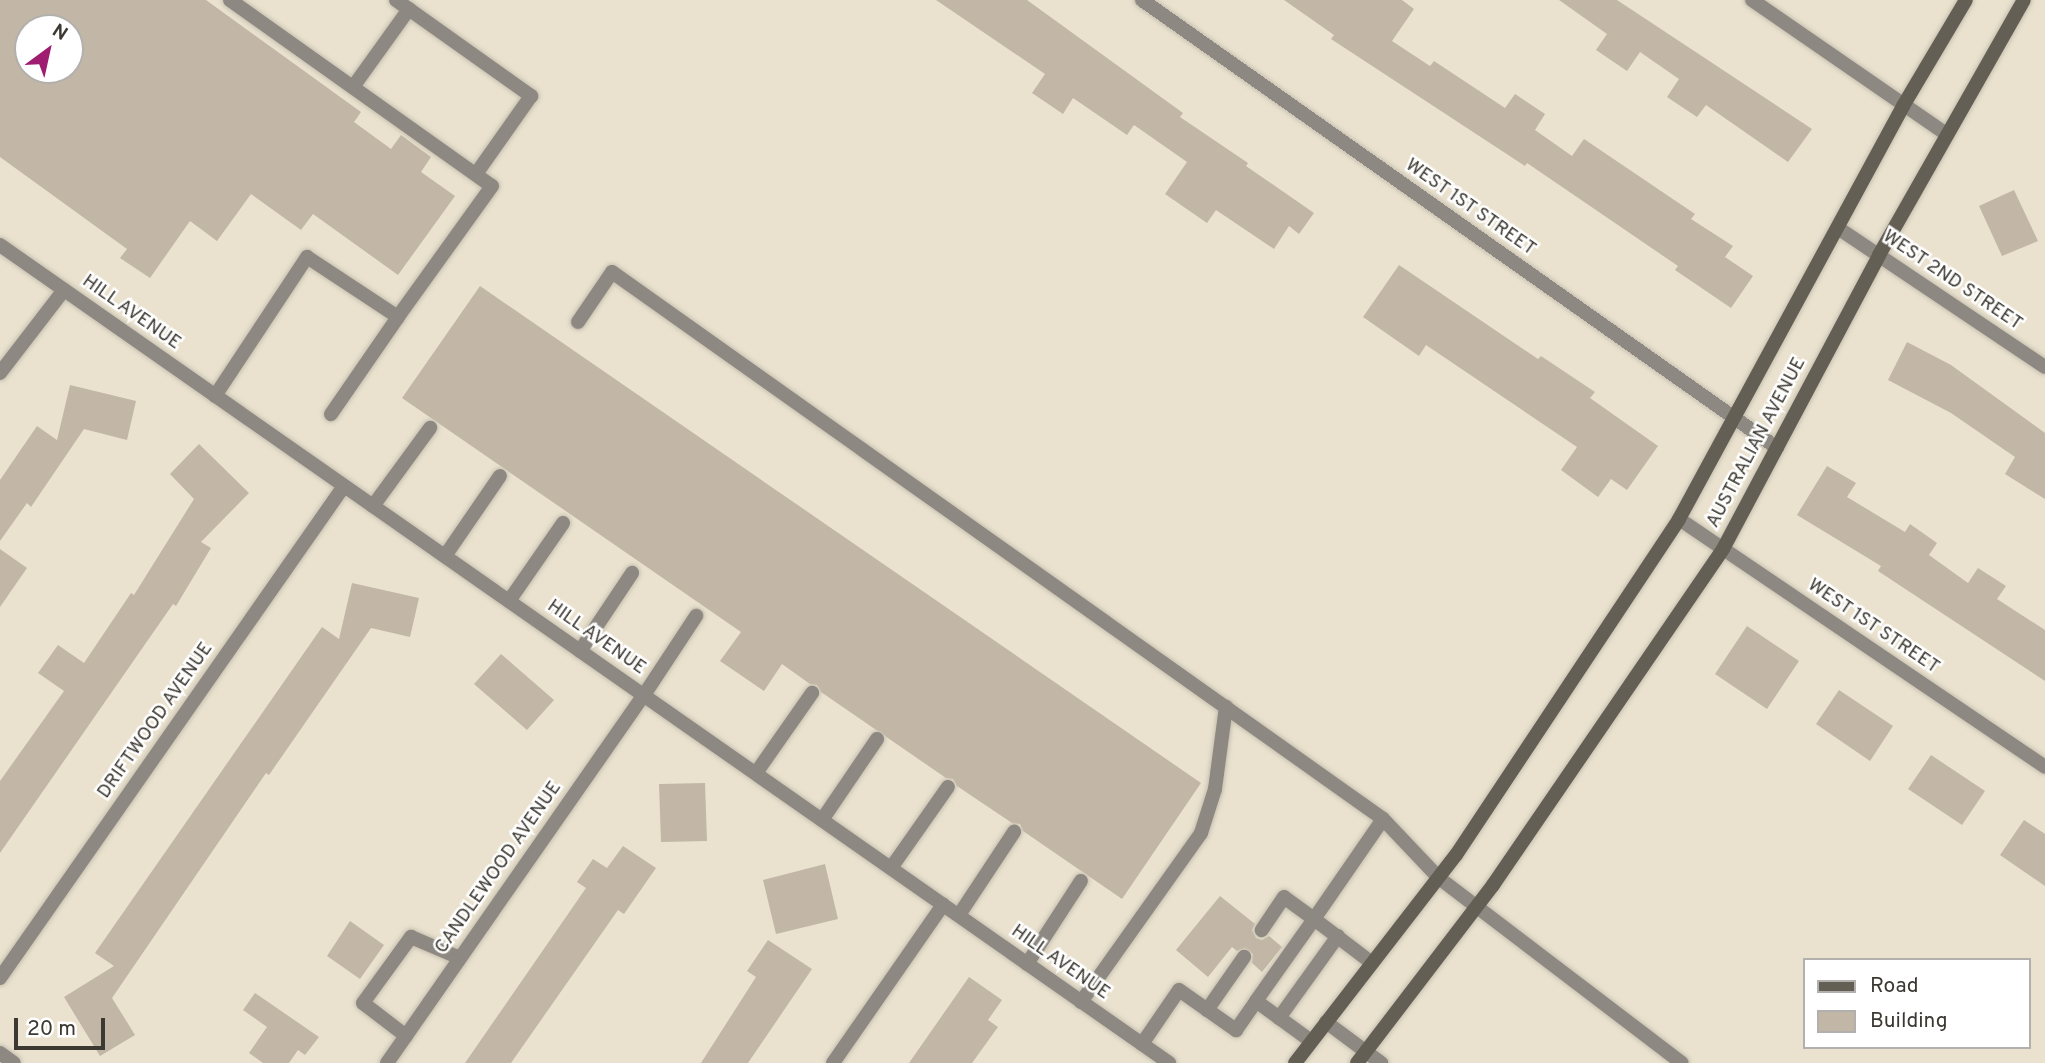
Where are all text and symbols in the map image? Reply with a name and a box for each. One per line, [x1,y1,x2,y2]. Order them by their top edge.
north arrow [14,14,84,84]
text: N [47,19,72,47]
street label: WEST 1ST STREET [1400,154,1540,262]
street label: WEST 2ND STREET [1878,226,2026,336]
street label: HILL AVENUE [77,270,185,356]
street label: AUSTRALIAN AVENUE [1702,354,1812,532]
street label: WEST 1ST STREET [1802,574,1944,680]
street label: HILL AVENUE [542,595,650,681]
street label: DRIFTWOOD AVENUE [93,638,219,804]
street label: CANDLEWOOD AVENUE [431,777,567,959]
street label: HILL AVENUE [1006,920,1114,1006]
legend [1804,958,2031,1049]
text: Road [1870,973,1919,1000]
scale bar [18,1004,108,1048]
text: Building [1870,1008,1948,1035]
text: 20 m [27,1016,76,1043]

